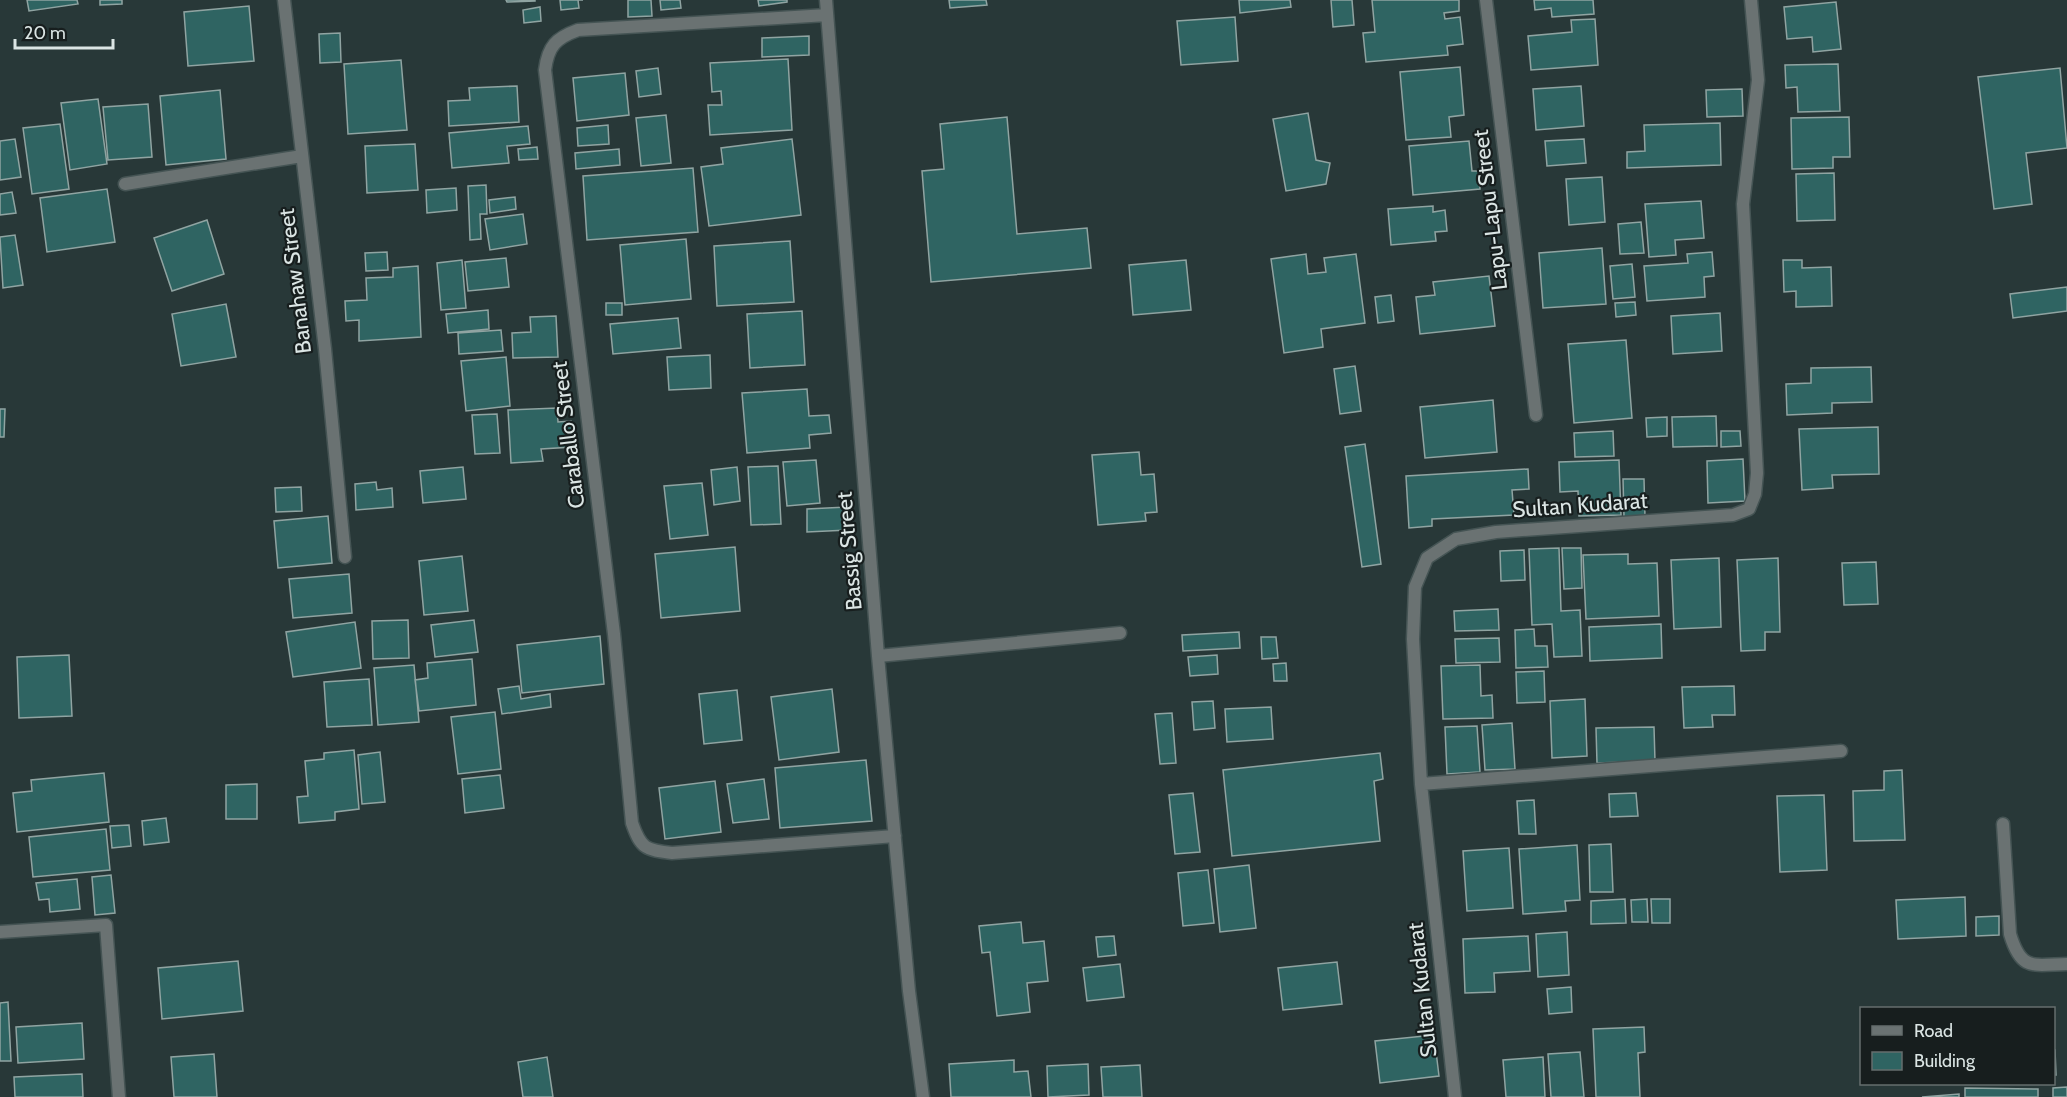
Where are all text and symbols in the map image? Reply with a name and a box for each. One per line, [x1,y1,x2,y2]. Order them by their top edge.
scale bar [15,12,112,50]
text: 20 m [24,22,66,44]
street label: Lapu-Lapu Street [1467,128,1513,292]
street label: Banahaw Street [273,206,317,355]
street label: Caraballo Street [546,359,590,510]
street label: Sultan Kudarat [1512,487,1649,523]
street label: Bassig Street [830,490,868,611]
street label: Sultan Kudarat [1401,921,1442,1059]
legend [1860,1007,2055,1085]
text: Road [1914,1020,1953,1042]
text: Building [1914,1050,1976,1072]

